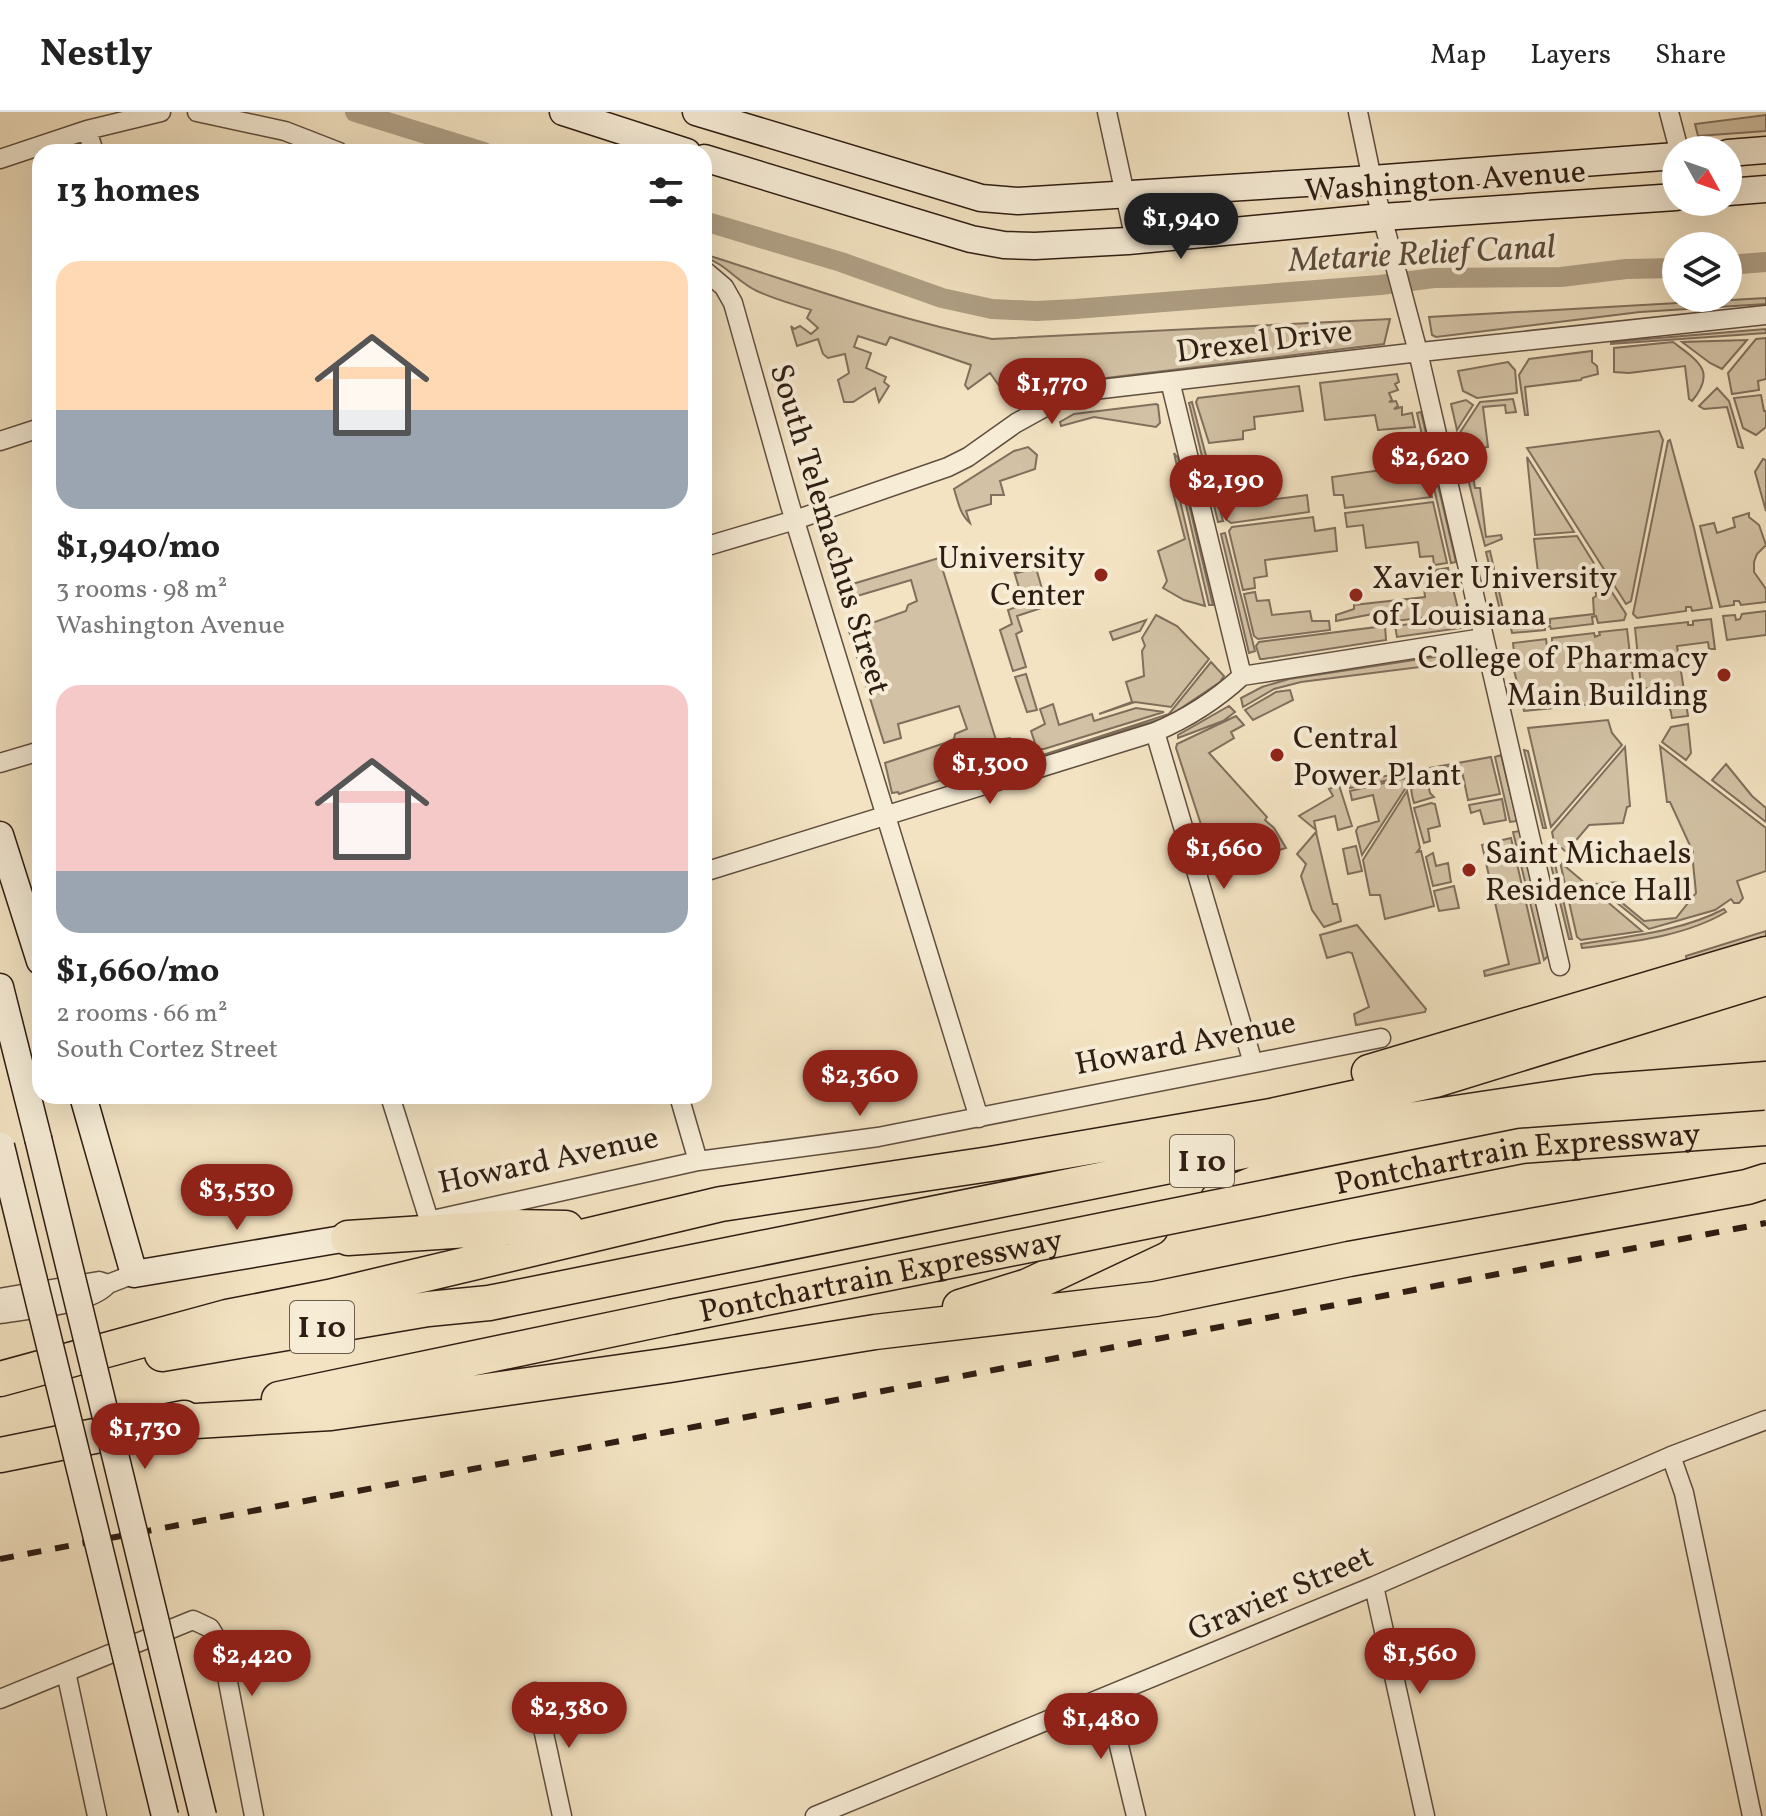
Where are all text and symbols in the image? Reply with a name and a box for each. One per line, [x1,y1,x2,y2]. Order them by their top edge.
text: Nestly [40,29,153,82]
text: Map [1430,36,1486,75]
text: Layers [1530,36,1611,75]
text: Share [1655,36,1726,75]
north arrow [1662,136,1742,216]
map controls [1662,136,1742,312]
street label: Washington Avenue [1303,151,1587,215]
text: 13 homes [56,169,200,216]
icon: filters [644,170,688,214]
pin: $1,940 [1116,193,1246,261]
text: $1,940 [1142,201,1220,237]
water label: Metarie Relief Canal [1287,225,1557,286]
button: layers [1662,232,1742,312]
street label: Drexel Drive [1174,310,1355,376]
icon: home [300,313,444,457]
pin: $1,770 [987,358,1117,426]
street label: South Telemachus Street [757,359,899,701]
text: $1,770 [1016,366,1088,402]
pin: $2,620 [1365,432,1495,500]
text: $2,620 [1390,440,1470,476]
pin: $2,190 [1161,455,1291,523]
text: $2,190 [1188,463,1264,499]
text: $1,940/mo [56,525,220,572]
place label: University Center [938,538,1085,619]
place label: Xavier University of Louisiana [1372,558,1617,639]
marker: University Center [1092,566,1110,584]
text: 3 rooms · 98 m² [56,572,227,608]
marker: Xavier University of Louisiana [1347,586,1365,604]
text: Washington Avenue [56,608,285,644]
place label: College of Pharmacy Main Building [1418,638,1708,719]
marker: College of Pharmacy Main Building [1715,666,1733,684]
place label: Central Power Plant [1293,718,1462,799]
icon: home [300,737,444,881]
pin: $1,300 [925,738,1055,806]
text: $1,300 [951,746,1029,782]
marker: Central Power Plant [1268,746,1286,764]
pin: $1,660 [1159,823,1289,891]
text: $1,660 [1185,831,1263,867]
place label: Saint Michaels Residence Hall [1485,833,1692,914]
marker: Saint Michaels Residence Hall [1460,861,1478,879]
text: $1,660/mo [56,949,220,996]
text: 2 rooms · 66 m² [56,996,228,1032]
street label: Howard Avenue [1071,1002,1300,1088]
text: South Cortez Street [56,1032,278,1068]
pin: $2,360 [795,1050,925,1118]
text: $2,360 [821,1058,899,1094]
street label: Pontchartrain Expressway [1331,1114,1702,1208]
street label: Howard Avenue [434,1117,663,1207]
road number: I 10 [1170,1135,1234,1187]
pin: $3,530 [172,1164,302,1232]
text: $3,530 [199,1172,275,1208]
street label: Pontchartrain Expressway [696,1220,1067,1336]
road number: I 10 [290,1301,354,1353]
pin: $1,730 [80,1403,210,1471]
text: $1,730 [109,1411,181,1447]
street label: Gravier Street [1182,1536,1381,1654]
pin: $1,560 [1355,1628,1485,1696]
pin: $2,420 [187,1630,317,1698]
text: $1,560 [1382,1636,1458,1672]
text: $2,420 [212,1638,292,1674]
pin: $2,380 [504,1682,634,1750]
text: $2,380 [530,1690,608,1726]
pin: $1,480 [1036,1693,1166,1761]
text: $1,480 [1062,1701,1140,1737]

